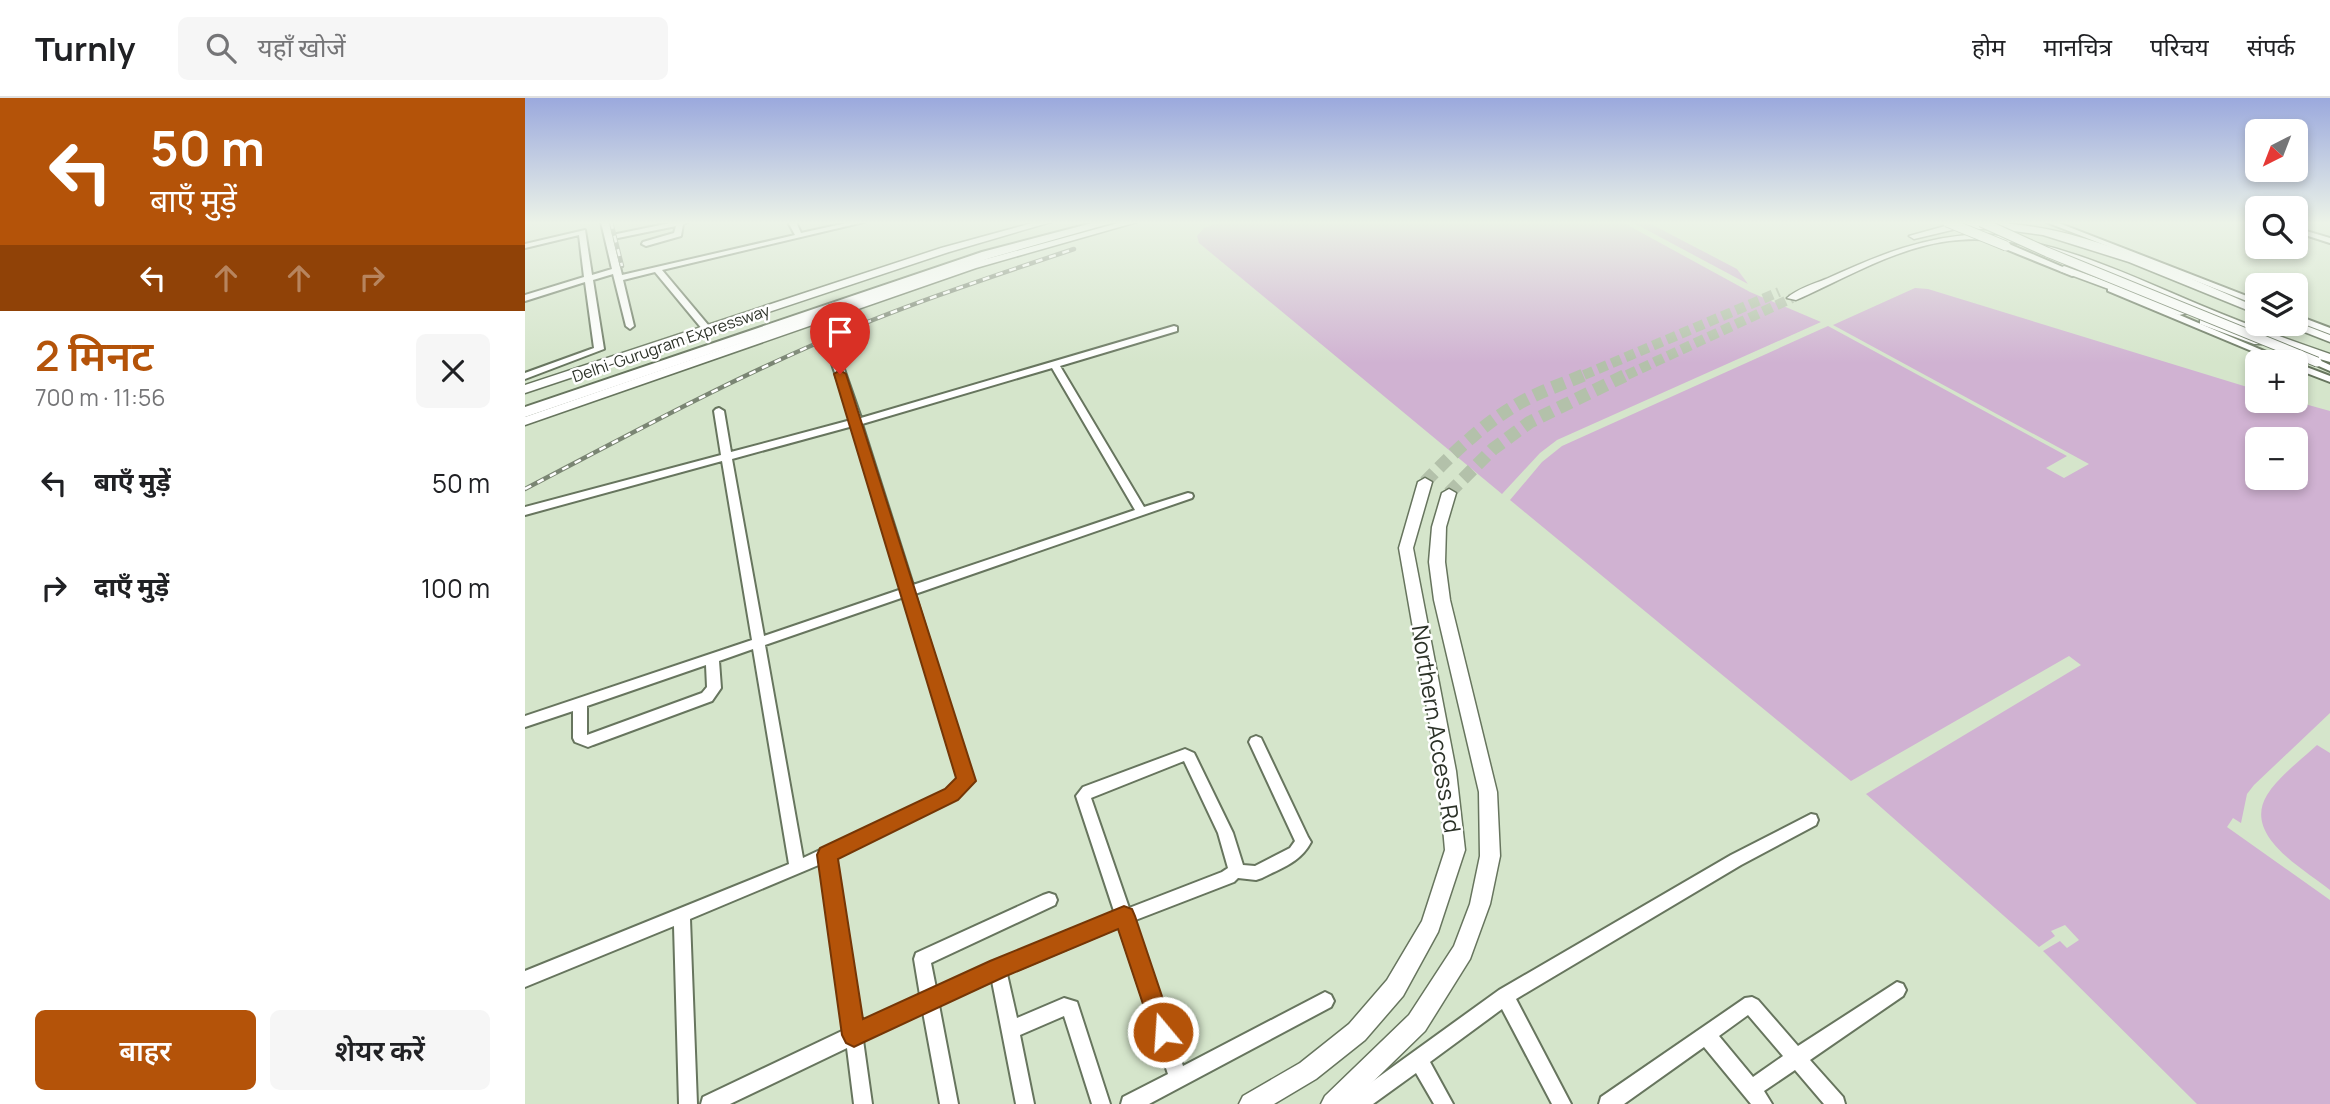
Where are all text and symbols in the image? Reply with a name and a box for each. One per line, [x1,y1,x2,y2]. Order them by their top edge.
search box [178,17,668,80]
text: Turnly [35,26,136,71]
icon: search [202,29,240,67]
text: यहाँ खोजें [258,29,346,65]
text: होम [1972,30,2005,63]
text: मानचित्र [2043,30,2112,63]
text: परिचय [2150,30,2209,63]
text: संपर्क [2247,30,2295,63]
text: 50 m [150,114,265,181]
north arrow [2245,119,2308,182]
map controls [2245,119,2308,490]
icon: left [35,126,126,217]
text: बाएँ मुड़ें [150,178,237,222]
button: search [2245,196,2308,259]
icon: left [134,259,172,297]
icon: ahead [207,259,245,297]
icon: ahead [280,259,318,297]
icon: right [353,259,391,297]
button: layers [2245,273,2308,336]
street label: Delhi-Gurugram Expressway [569,299,773,387]
pin [810,302,870,374]
icon: arrive [821,313,859,351]
text: 2 मिनट [35,326,153,384]
button: close [416,334,490,408]
button: + [2245,350,2308,413]
text: 700 m · 11:56 [35,381,166,413]
button: − [2245,427,2308,490]
text: बाएँ मुड़ें [94,463,171,499]
icon: left [35,464,73,502]
text: 50 m [432,465,490,501]
text: दाएँ मुड़ें [94,568,169,604]
icon: right [35,569,73,607]
text: 100 m [421,570,490,606]
street label: Northern Access Rd [1405,623,1469,835]
position arrow [1126,995,1200,1069]
button: बाहर [35,1010,256,1090]
button: शेयर करें [270,1010,490,1090]

